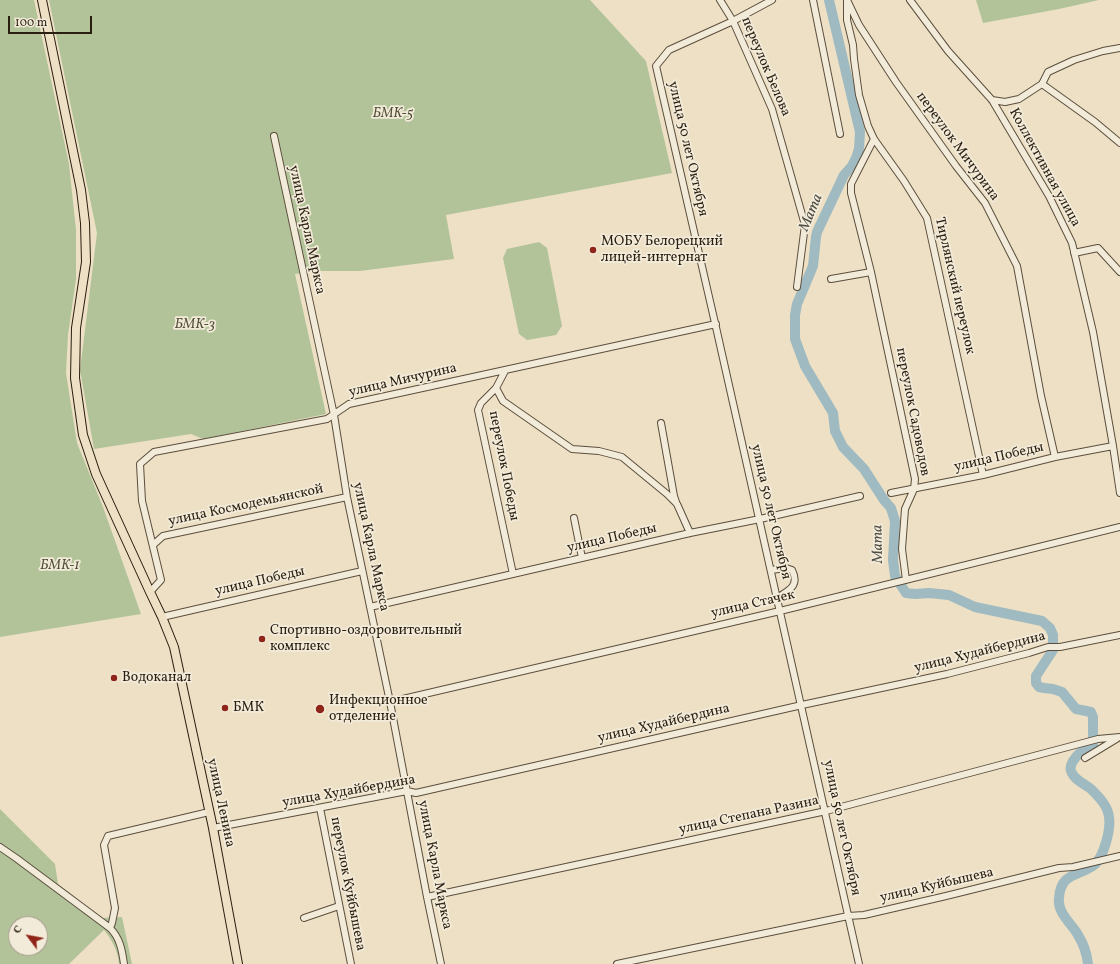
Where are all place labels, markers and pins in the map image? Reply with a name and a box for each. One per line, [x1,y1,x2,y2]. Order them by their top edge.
place label: МОБУ Белорецкий лицей-интернат [601,234,723,266]
marker: МОБУ Белорецкий лицей-интернат [588,245,598,255]
place label: Спортивно-оздоровительный комплекс [270,623,462,656]
marker: Спортивно-оздоровительный комплекс [257,634,267,644]
place label: Водоканал [122,670,191,686]
marker: Водоканал [109,673,119,683]
place label: Инфекционное отделение [329,693,428,726]
place label: БМК [233,700,264,716]
marker: БМК [220,703,230,713]
marker: Инфекционное отделение [314,703,326,715]

